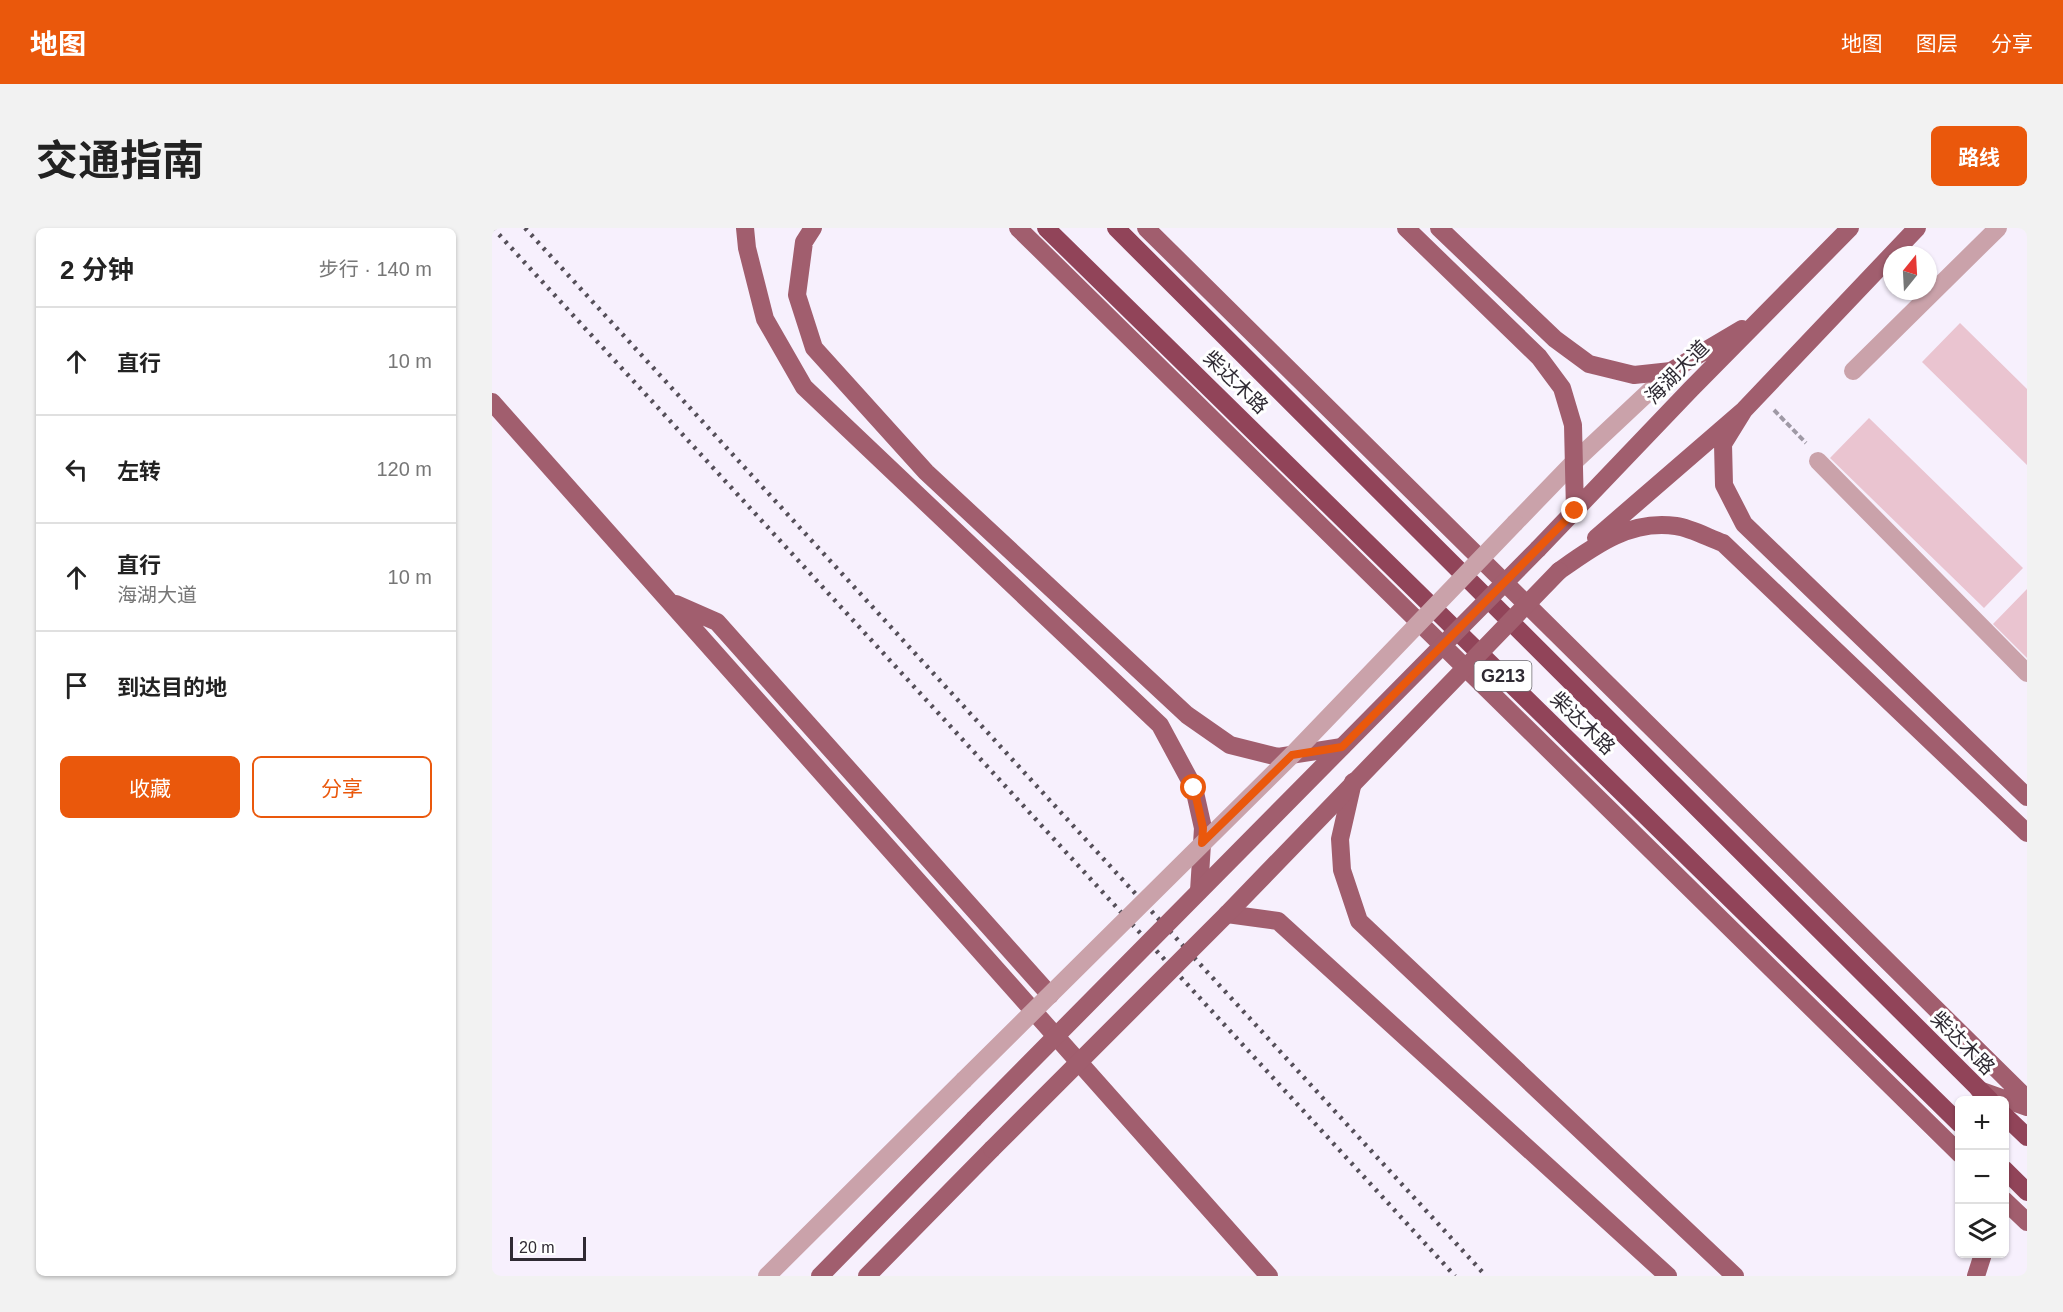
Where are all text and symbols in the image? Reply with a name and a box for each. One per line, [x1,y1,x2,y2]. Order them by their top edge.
text: 地图 [30,29,86,60]
text: 地图 [1841,32,1883,55]
text: 图层 [1916,32,1958,55]
text: 分享 [1991,32,2033,55]
button: 路线 [1931,126,2027,186]
text: 交通指南 [36,137,204,184]
north arrow [1883,246,1937,300]
text: 2 分钟 [60,255,134,285]
text: 步行 · 140 m [319,258,432,280]
street label: 海湖大道 [1641,336,1713,408]
icon: ahead [60,345,93,378]
street label: 柴达木路 [1200,346,1272,418]
text: 10 m [388,350,432,372]
text: 直行 [117,351,161,376]
icon: left [60,453,93,486]
text: 120 m [376,458,432,480]
text: 左转 [117,459,161,484]
route end [1561,497,1587,523]
text: 直行 [117,553,161,578]
icon: ahead [60,561,93,594]
text: 10 m [388,566,432,588]
text: 海湖大道 [117,584,197,606]
road number: G213 [1474,661,1532,691]
icon: arrive [60,669,93,702]
text: 到达目的地 [117,675,227,700]
street label: 柴达木路 [1547,687,1619,759]
button: 收藏 [60,756,240,818]
button: 分享 [252,756,432,818]
route start [1180,774,1206,800]
street label: 柴达木路 [1927,1007,1999,1079]
map controls [1955,1096,2009,1258]
button: + [1955,1096,2009,1150]
button: − [1955,1150,2009,1204]
button: layers [1955,1204,2009,1258]
scale bar [510,1234,586,1262]
text: 20 m [519,1239,555,1256]

